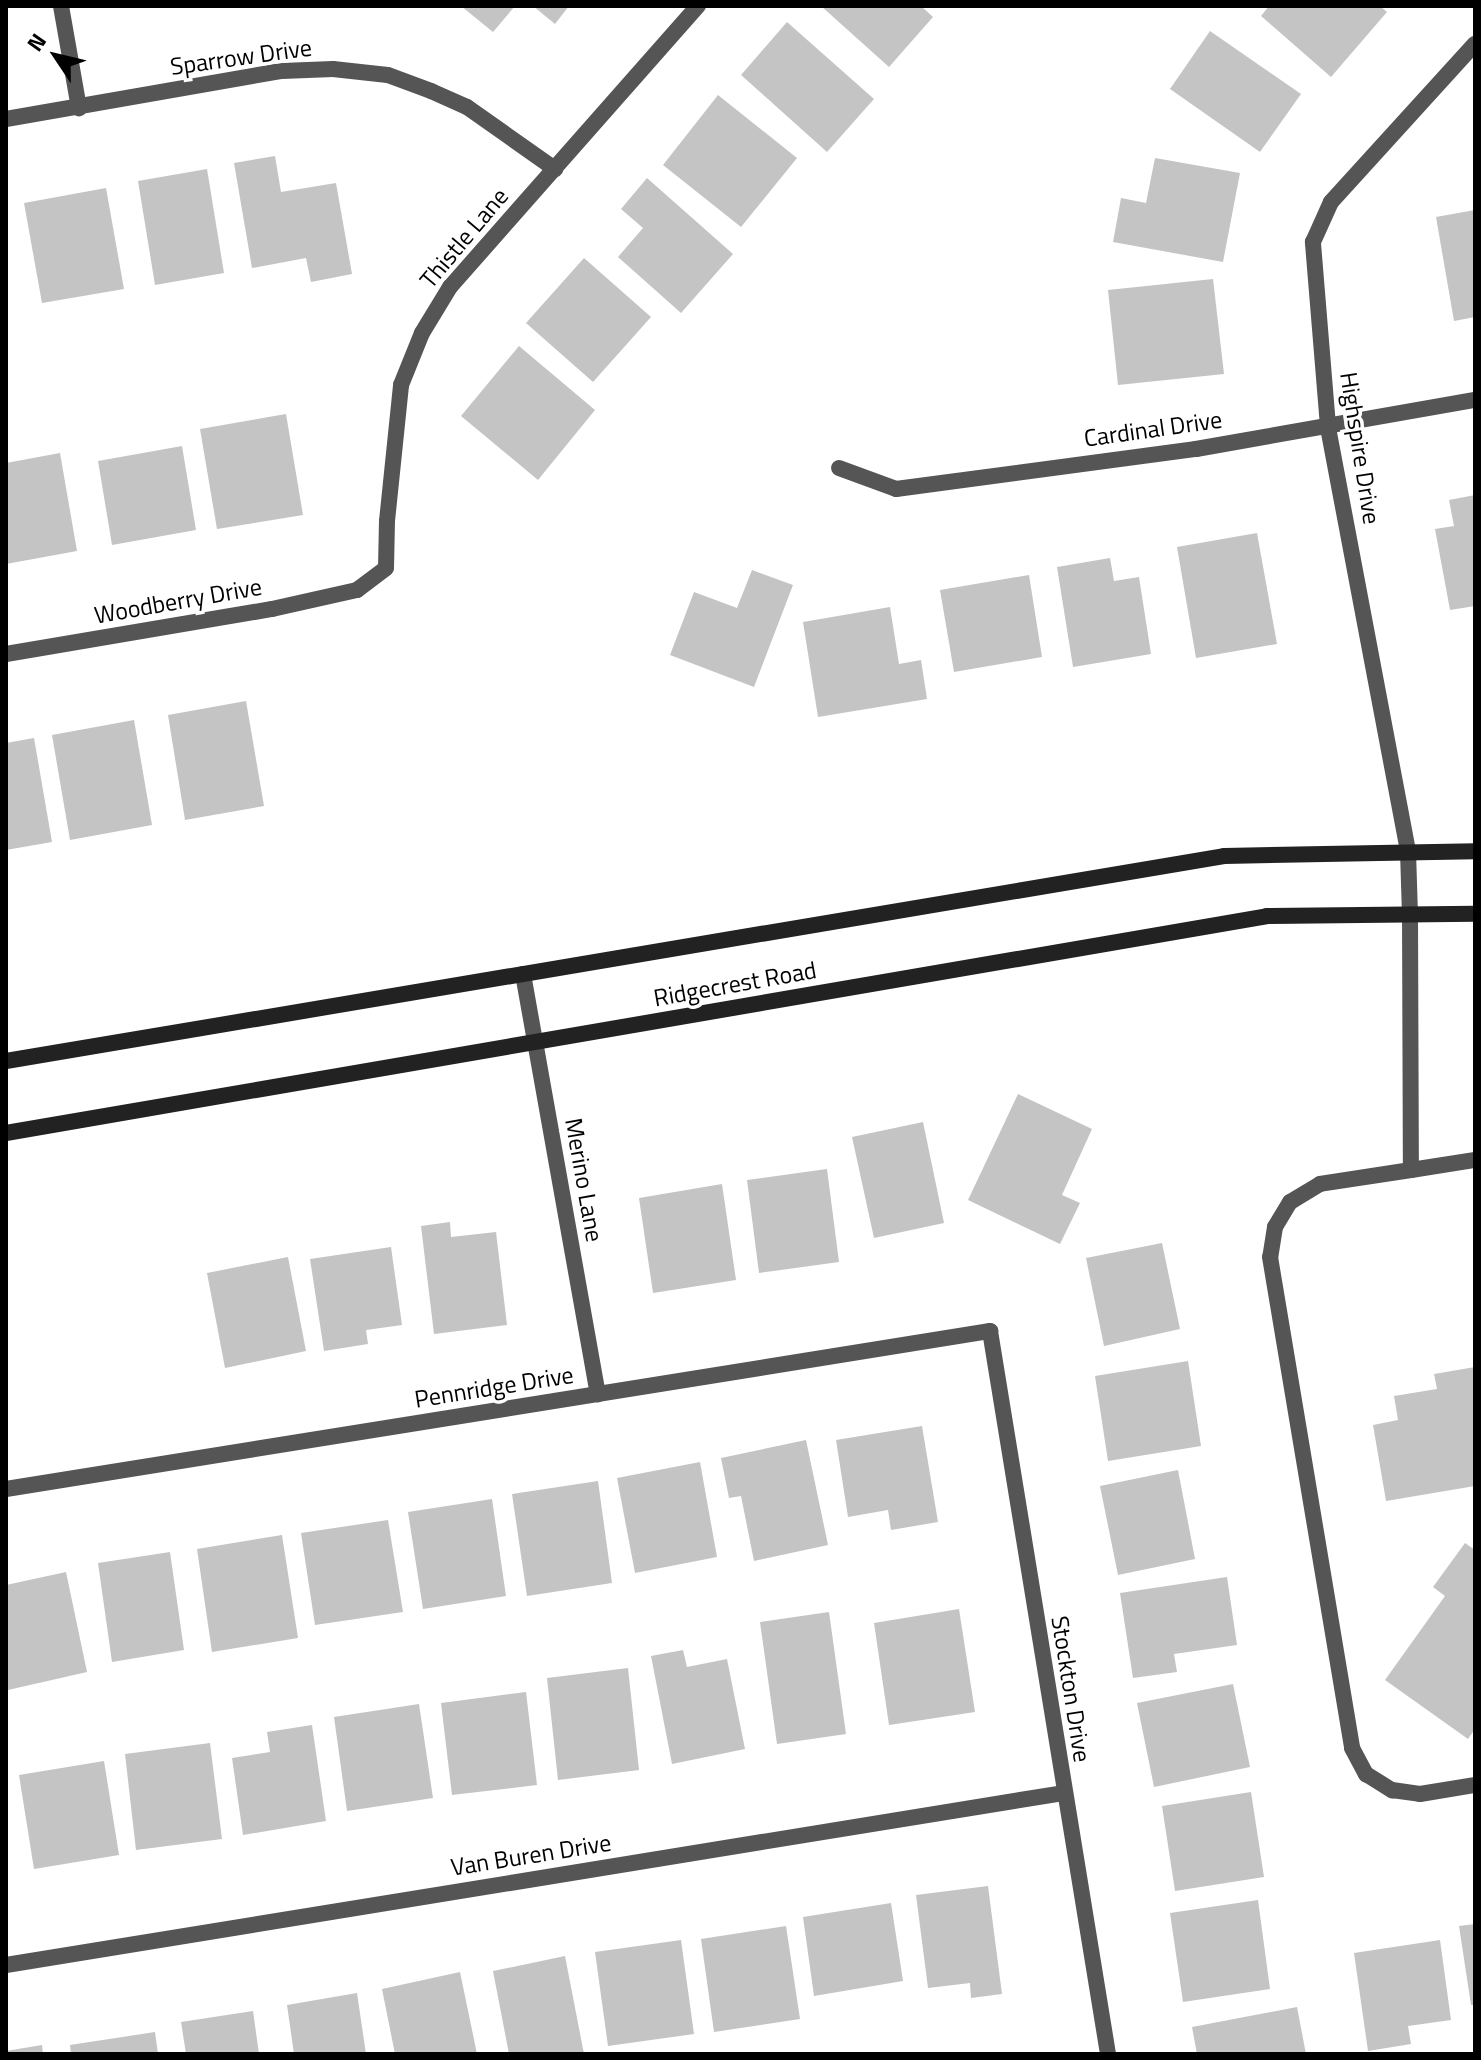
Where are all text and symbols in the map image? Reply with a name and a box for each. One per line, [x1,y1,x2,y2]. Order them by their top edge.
north arrow [16,16,96,96]
text: N [18,26,55,58]
street label: Sparrow Drive [168,33,314,81]
street label: Thistle Lane [414,182,514,294]
street label: Highspire Drive [1334,370,1386,526]
street label: Cardinal Drive [1082,405,1224,453]
street label: Woodberry Drive [92,572,264,630]
street label: Ridgecrest Road [651,956,819,1012]
street label: Merino Lane [559,1116,609,1244]
street label: Pennridge Drive [412,1360,576,1414]
street label: Stockton Drive [1045,1614,1097,1764]
street label: Van Buren Drive [449,1828,613,1882]

